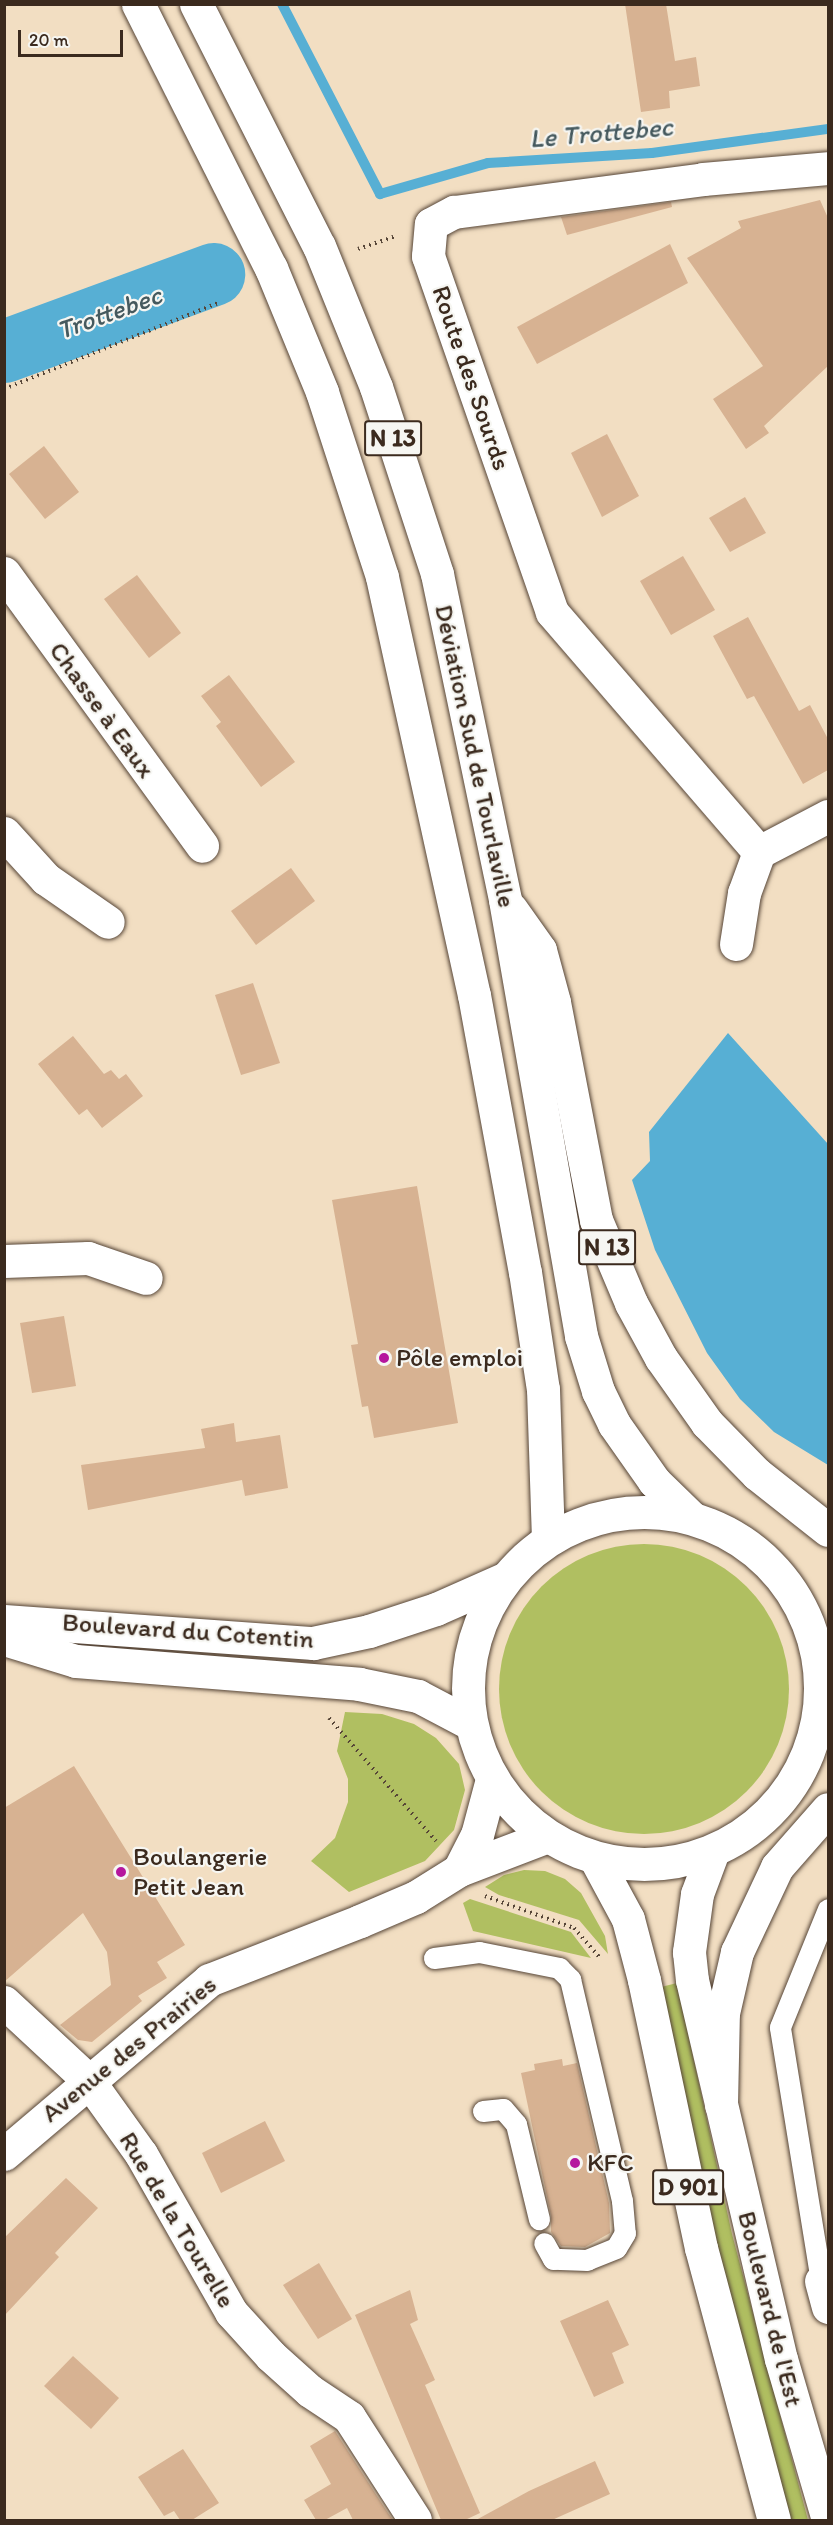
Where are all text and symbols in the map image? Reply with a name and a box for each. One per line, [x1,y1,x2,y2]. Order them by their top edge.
scale bar [21,18,126,56]
text: 20 m [29,29,69,51]
water label: Le Trottebec [529,110,673,154]
water label: Trottebec [52,278,166,346]
street label: Route des Sourds [425,282,517,474]
road number: N 13 [363,417,423,459]
street label: Déviation Sud de Tourlaville [428,601,522,911]
street label: Chasse à Eaux [42,636,162,784]
road number: N 13 [577,1226,637,1268]
place label: Pôle emploi [396,1342,523,1374]
marker: Pôle emploi [377,1351,391,1365]
street label: Boulevard du Cotentin [61,1607,315,1655]
place label: Boulangerie Petit Jean [133,1841,267,1902]
marker: Boulangerie Petit Jean [114,1865,128,1879]
street label: Avenue des Prairies [35,1969,223,2129]
street label: Rue de la Tourelle [113,2128,241,2312]
place label: KFC [587,2147,634,2179]
marker: KFC [568,2156,582,2170]
road number: D 901 [652,2166,724,2208]
street label: Boulevard de l'Est [731,2208,809,2410]

